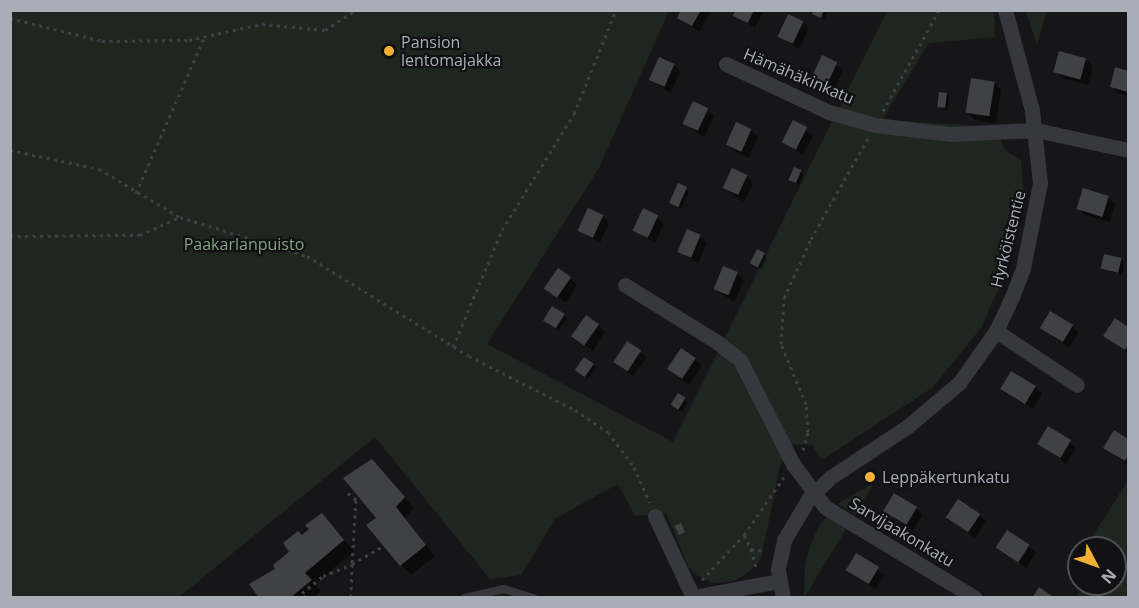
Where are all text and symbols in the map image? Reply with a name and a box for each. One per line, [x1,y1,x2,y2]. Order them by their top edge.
place label: Pansion lentomajakka [401,32,502,70]
marker: Pansion lentomajakka [382,44,396,58]
street label: Hämähäkinkatu [741,44,857,108]
street label: Hyrköistentie [987,189,1029,289]
park label: Paakarlanpuisto [184,234,304,254]
place label: Leppäkertunkatu [882,467,1010,487]
marker: Leppäkertunkatu [863,470,877,484]
street label: Sarvijaakonkatu [846,493,958,571]
north arrow [1067,536,1127,596]
text: N [1097,564,1122,589]

